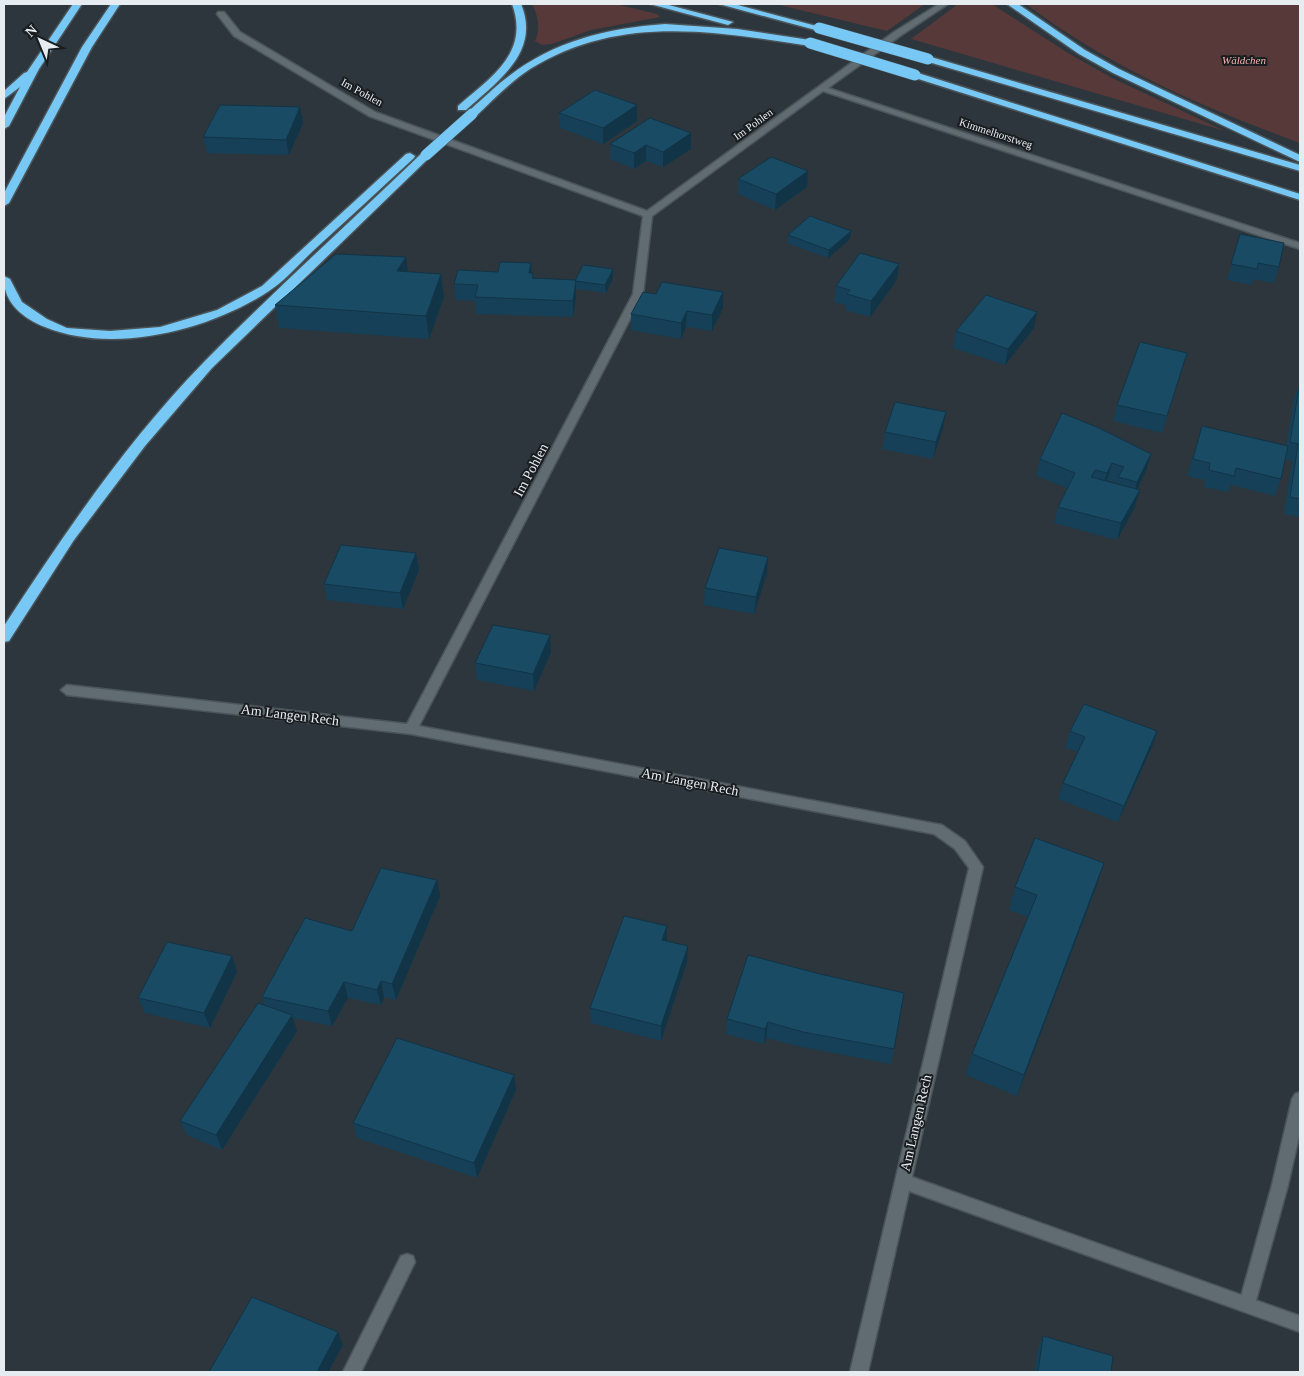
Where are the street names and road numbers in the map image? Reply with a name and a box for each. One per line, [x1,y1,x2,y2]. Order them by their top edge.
street label: Im Pohlen [339,76,385,109]
street label: Im Pohlen [731,105,775,142]
street label: Kimmelhorstweg [958,115,1035,151]
street label: Im Pohlen [511,441,551,499]
street label: Am Langen Rech [240,702,340,728]
street label: Am Langen Rech [640,765,740,799]
street label: Am Langen Rech [898,1073,934,1173]

